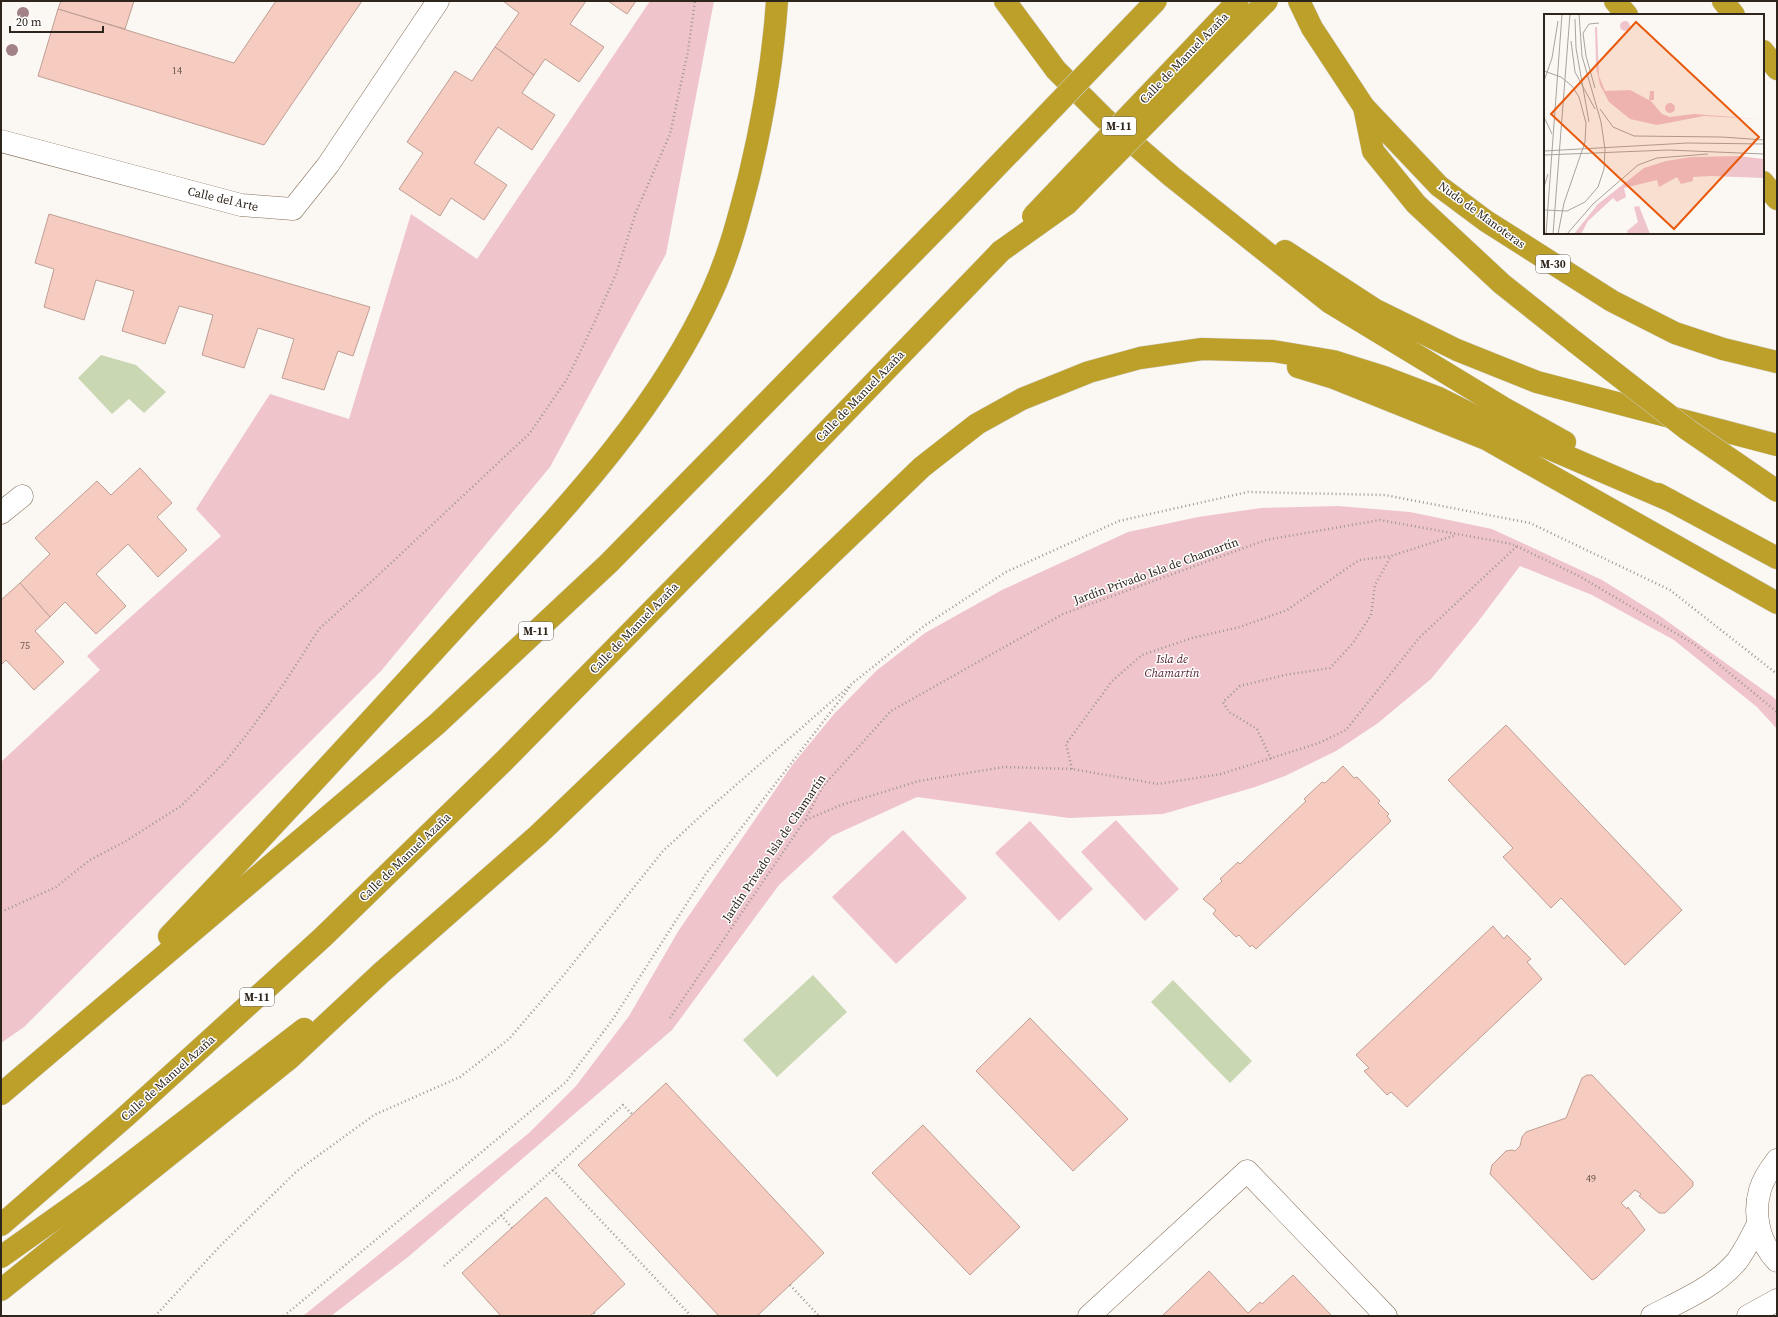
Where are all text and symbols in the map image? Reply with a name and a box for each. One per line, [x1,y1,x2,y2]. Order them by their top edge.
scale bar [10,8,103,34]
street label: Calle de Manuel Azaña [1136,8,1233,107]
text: 20 m [16,14,42,30]
inset map [1544,14,1764,234]
house number: 14 [172,64,182,77]
road number: M-11 [1102,117,1136,135]
street label: Nudo de Manoteras [1435,178,1529,252]
street label: Calle del Arte [186,183,260,215]
road number: M-30 [1536,255,1570,273]
street label: Calle de Manuel Azaña [812,346,909,445]
street label: Jardín Privado Isla de Chamartín [1070,534,1241,609]
street label: Calle de Manuel Azaña [586,578,683,677]
road number: M-11 [519,622,553,640]
house number: 75 [20,639,30,652]
park label: Isla de Chamartín [1144,651,1200,681]
street label: Jardín Privado Isla de Chamartín [718,771,829,926]
street label: Calle de Manuel Azaña [356,808,455,905]
road number: M-11 [240,988,274,1006]
street label: Calle de Manuel Azaña [118,1031,219,1125]
house number: 49 [1586,1172,1596,1185]

